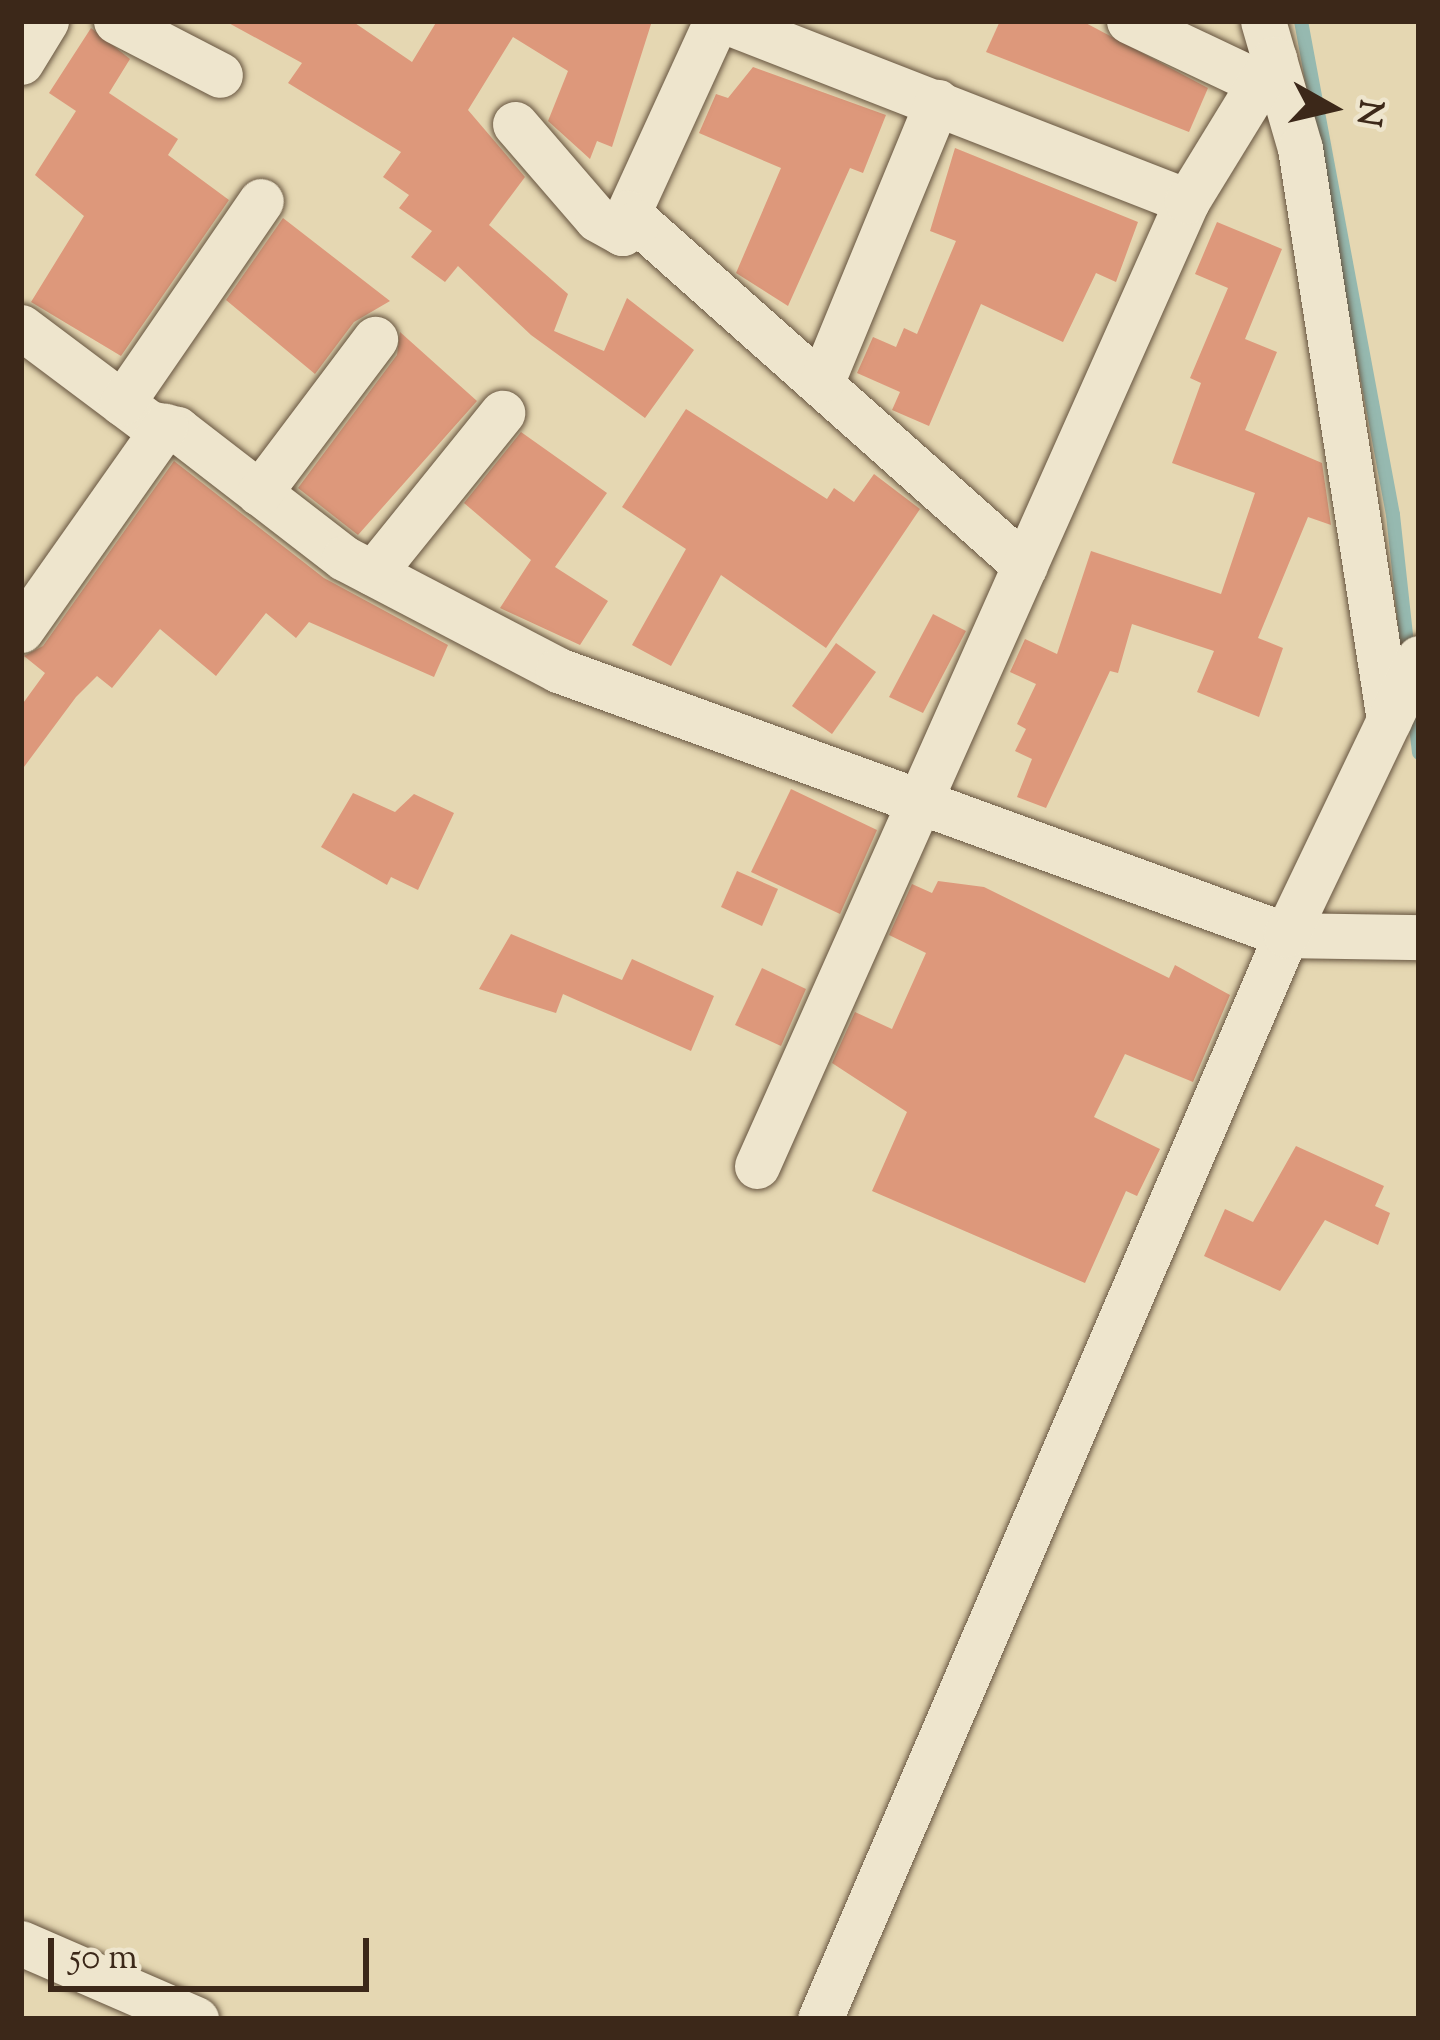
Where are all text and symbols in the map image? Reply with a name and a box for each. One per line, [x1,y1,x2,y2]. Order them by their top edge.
north arrow [1272,48,1392,168]
text: N [1342,97,1393,129]
scale bar [54,1914,375,1988]
text: 50 m [69,1933,138,1985]

